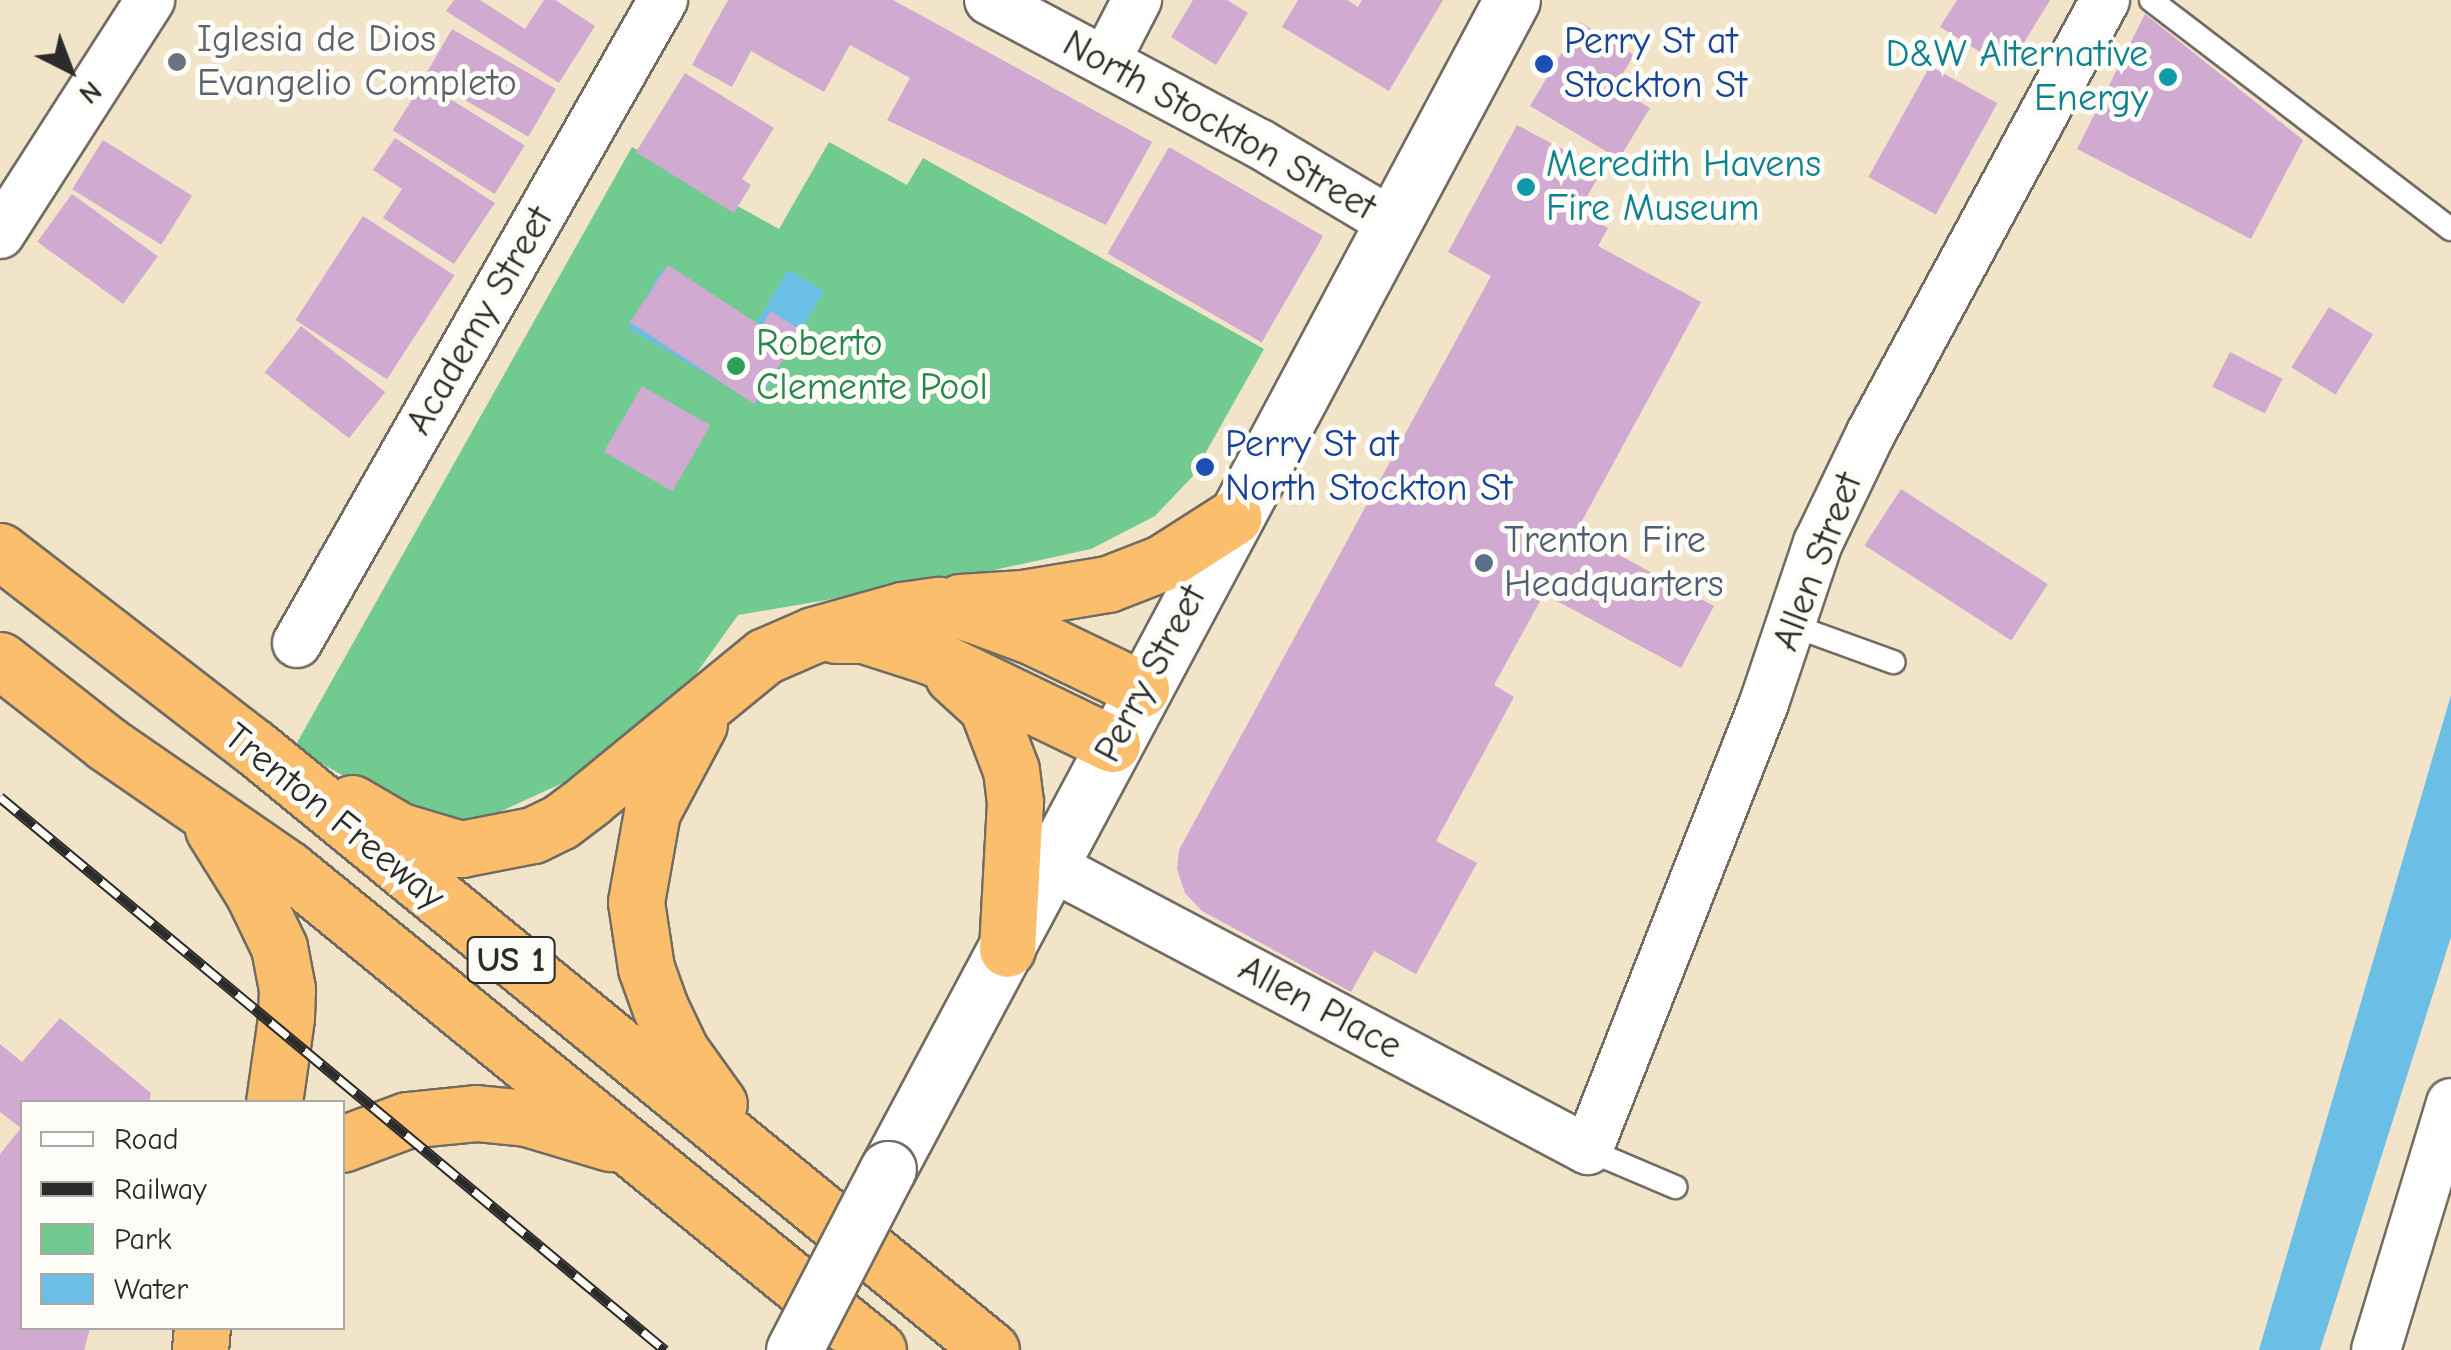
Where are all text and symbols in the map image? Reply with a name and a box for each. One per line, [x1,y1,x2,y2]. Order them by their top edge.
place label: Iglesia de Dios Evangelio Completo [197,17,517,106]
place label: Perry St at Stockton St [1564,19,1747,108]
north arrow [20,20,120,120]
street label: North Stockton Street [1055,21,1383,231]
place label: D&W Alternative Energy [1885,32,2148,121]
marker: Iglesia de Dios Evangelio Completo [166,51,188,73]
marker: Perry St at Stockton St [1533,53,1555,75]
marker: D&W Alternative Energy [2157,66,2179,88]
text: N [73,74,108,110]
place label: Meredith Havens Fire Museum [1546,142,1821,232]
marker: Meredith Havens Fire Museum [1515,176,1537,198]
street label: Academy Street [396,199,564,443]
place label: Roberto Clemente Pool [756,321,988,410]
marker: Roberto Clemente Pool [725,355,747,377]
place label: Perry St at North Stockton St [1225,422,1512,512]
marker: Perry St at North Stockton St [1194,456,1216,478]
street label: Allen Street [1763,467,1873,657]
place label: Trenton Fire Headquarters [1504,518,1724,608]
marker: Trenton Fire Headquarters [1473,552,1495,574]
street label: Perry Street [1085,578,1217,770]
street label: Trenton Freeway [214,714,454,920]
road number: US 1 [466,930,556,990]
street label: Allen Place [1231,946,1409,1070]
legend [20,1100,345,1330]
text: Road [114,1122,179,1157]
text: Railway [114,1172,207,1207]
text: Park [114,1222,171,1257]
text: Water [114,1272,188,1307]

